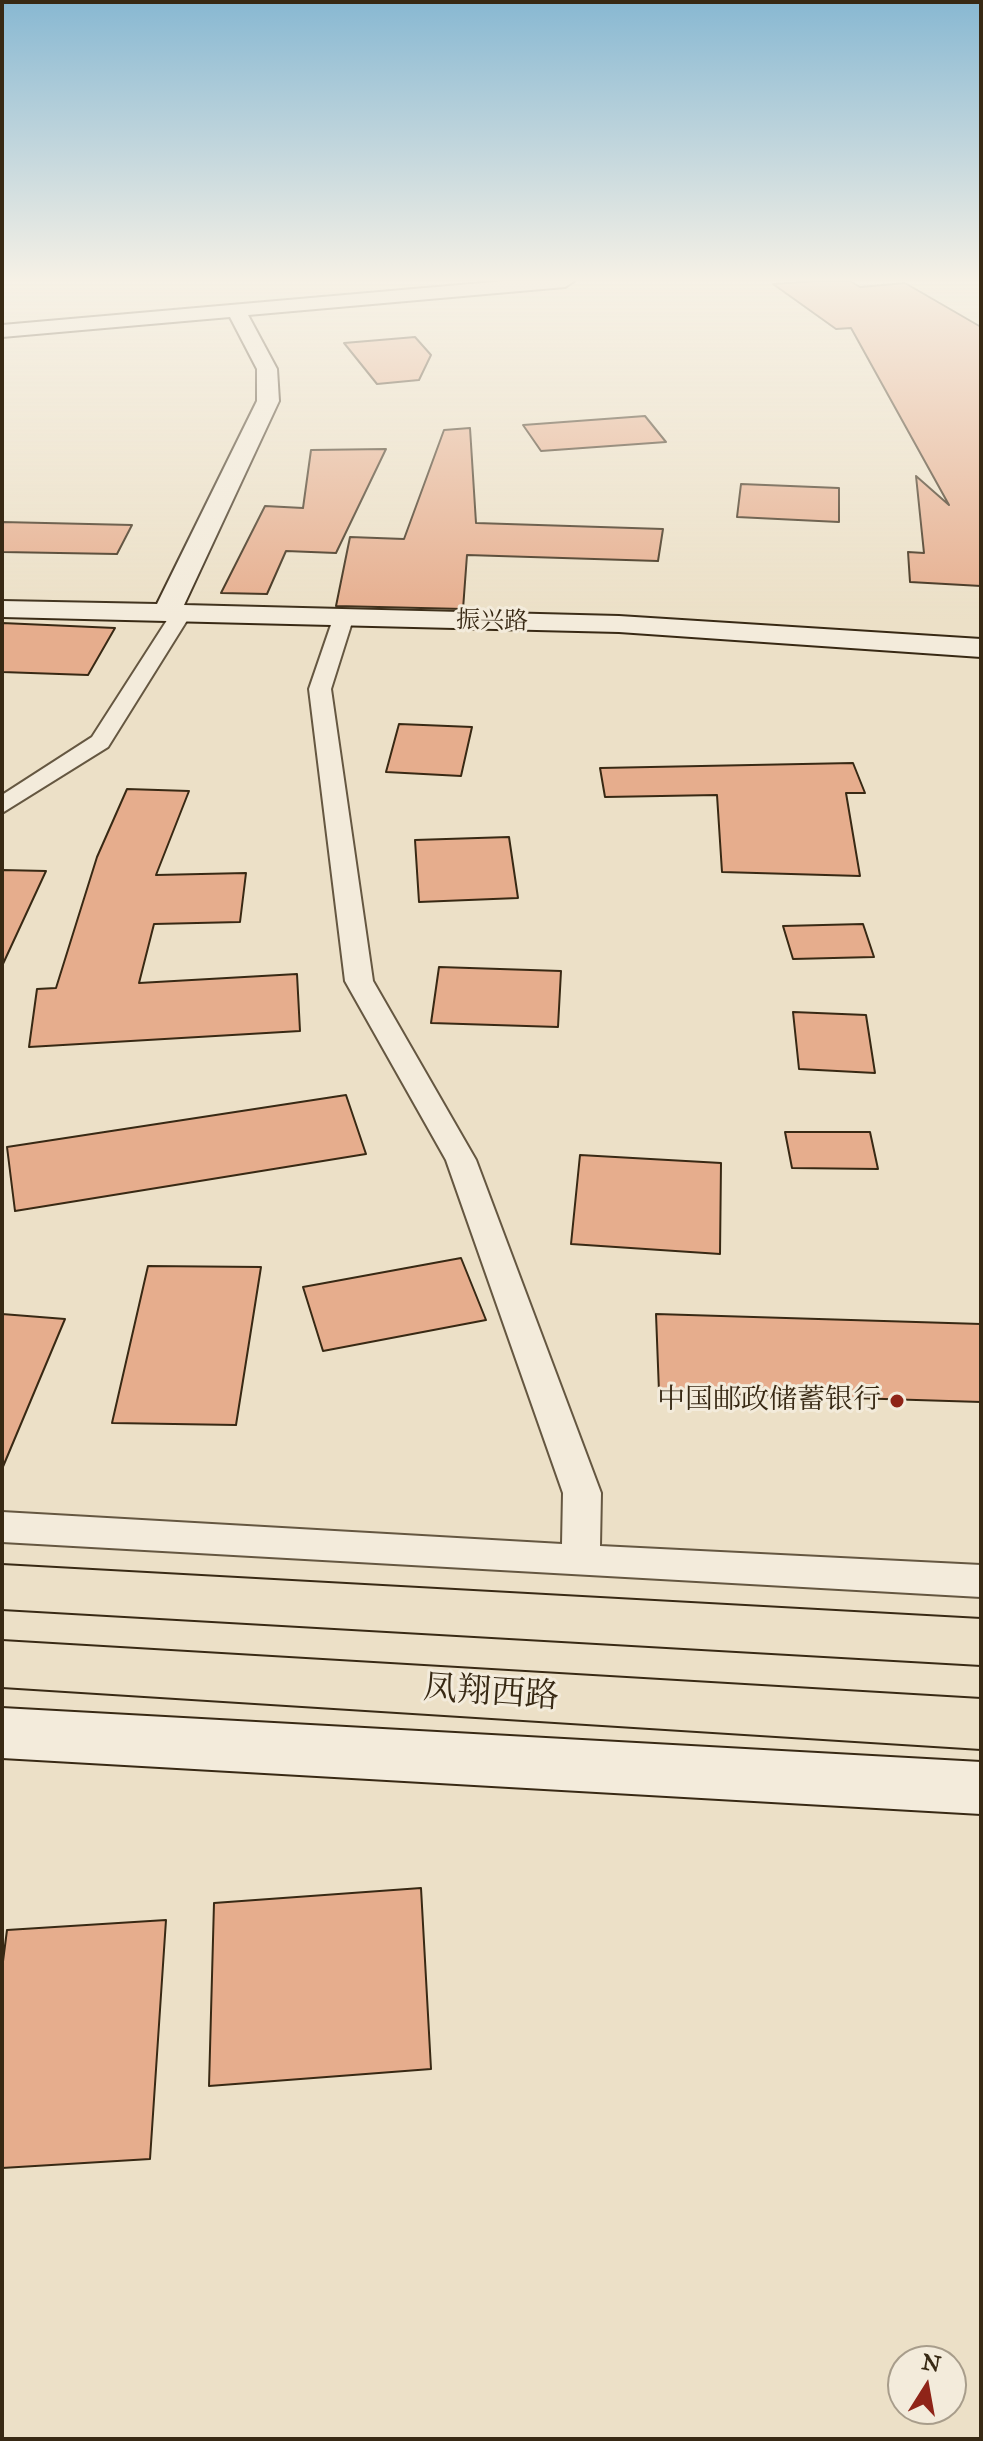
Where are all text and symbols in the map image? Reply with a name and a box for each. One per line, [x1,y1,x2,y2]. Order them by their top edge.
street label: 振兴路 [456,607,528,637]
place label: 中国邮政储蓄银行 [657,1384,881,1418]
marker: 中国邮政储蓄银行 [888,1392,906,1410]
street label: 凤翔西路 [422,1669,560,1719]
north arrow [887,2345,967,2425]
text: N [920,2348,943,2378]

